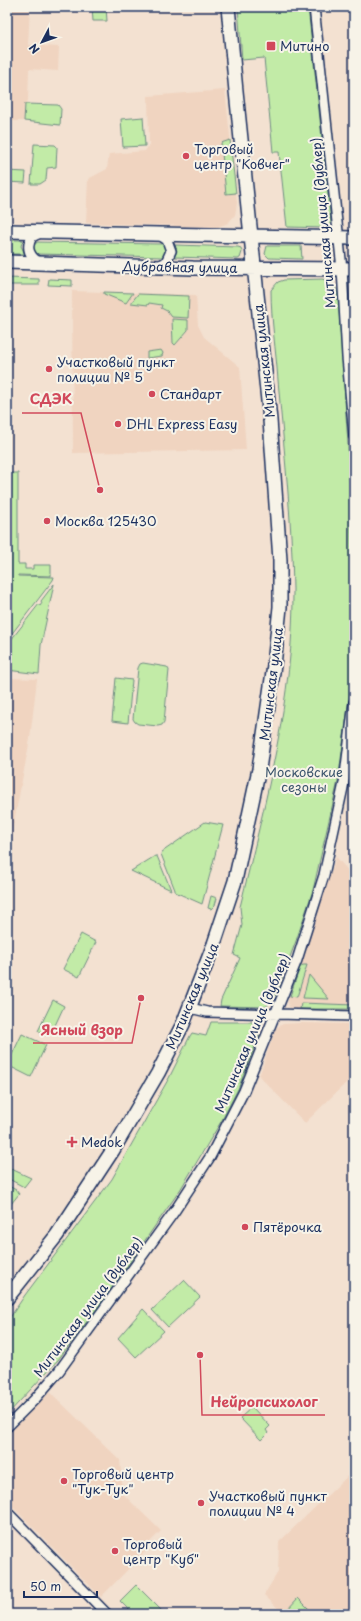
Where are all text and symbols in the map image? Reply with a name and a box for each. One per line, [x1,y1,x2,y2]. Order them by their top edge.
north arrow [22,22,62,62]
place label: Митино [280,36,329,55]
text: N [25,40,43,58]
marker: Митино [265,40,277,52]
street label: Митинская улица (дублер) [306,137,339,309]
place label: Торговый центр "Ковчег" [194,139,290,173]
marker: Торговый центр "Ковчег" [181,151,191,161]
street label: Дубравная улица [121,256,238,277]
street label: Митинская улица [248,303,279,419]
place label: Участковый пункт полиции № 5 [57,352,176,386]
marker: Участковый пункт полиции № 5 [44,364,54,374]
place label: Стандарт [160,384,222,403]
callout: СДЭК [22,387,81,413]
text: СДЭК [30,388,73,409]
marker: Стандарт [147,389,157,399]
place label: DHL Express Easy [126,414,238,433]
marker: DHL Express Easy [113,419,123,429]
place label: Москва 125430 [55,511,157,530]
marker: Москва 125430 [42,516,52,526]
street label: Митинская улица [254,625,287,742]
park label: Московские сезоны [265,762,343,796]
street label: Митинская улица [161,939,223,1052]
street label: Митинская улица (дублер) [209,950,294,1115]
callout: Ясный взор [33,1017,132,1043]
text: Ясный взор [40,1019,123,1040]
place label: Medok [81,1132,122,1151]
marker: Medok [66,1136,78,1148]
place label: Пятёрочка [253,1217,323,1236]
marker: Пятёрочка [240,1222,250,1232]
street label: Митинская улица (дублер) [29,1233,147,1381]
callout: Нейропсихолог [202,1389,325,1415]
text: Нейропсихолог [210,1391,318,1412]
place label: Торговый центр "Тук-Тук" [72,1464,174,1498]
marker: Торговый центр "Тук-Тук" [59,1476,69,1486]
place label: Участковый пункт полиции № 4 [209,1486,328,1520]
marker: Участковый пункт полиции № 4 [196,1498,206,1508]
place label: Торговый центр "Куб" [123,1534,199,1568]
marker: Торговый центр "Куб" [110,1546,120,1556]
scale bar [24,1573,97,1599]
text: 50 m [30,1577,61,1595]

